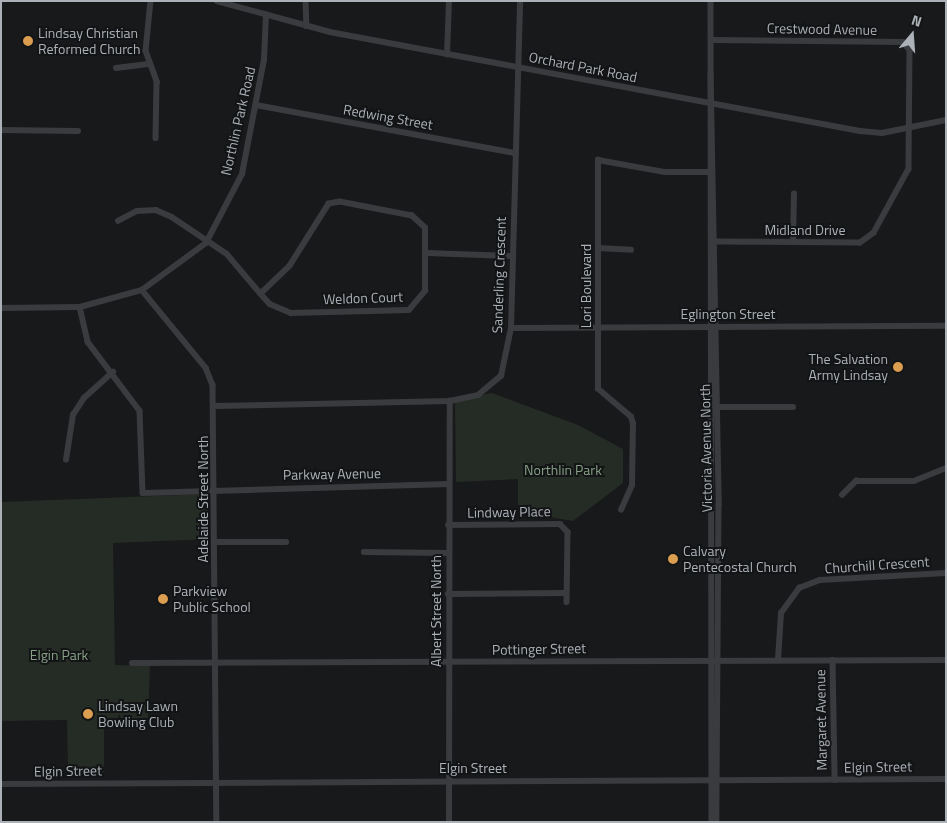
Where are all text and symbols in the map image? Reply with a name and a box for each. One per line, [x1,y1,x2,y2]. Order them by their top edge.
text: N [909,9,925,32]
north arrow [887,10,937,60]
street label: Crestwood Avenue [767,20,877,38]
place label: Lindsay Christian Reformed Church [38,25,140,58]
marker: Lindsay Christian Reformed Church [22,35,34,47]
street label: Orchard Park Road [527,48,639,86]
street label: Northlin Park Road [217,65,259,177]
street label: Redwing Street [342,101,434,133]
street label: Sanderling Crescent [489,216,509,334]
street label: Midland Drive [764,222,846,238]
street label: Lori Boulevard [578,244,594,328]
street label: Weldon Court [323,288,403,308]
street label: Eglington Street [681,306,775,322]
place label: The Salvation Army Lindsay [808,351,888,384]
marker: The Salvation Army Lindsay [892,361,904,373]
street label: Victoria Avenue North [696,384,716,512]
street label: Adelaide Street North [195,436,211,562]
park label: Northlin Park [524,462,602,478]
street label: Parkway Avenue [283,465,381,483]
street label: Lindway Place [467,503,551,521]
place label: Calvary Pentecostal Church [683,543,797,576]
marker: Calvary Pentecostal Church [667,553,679,565]
street label: Churchill Crescent [824,553,930,577]
street label: Albert Street North [428,555,444,667]
place label: Parkview Public School [173,583,251,616]
marker: Parkview Public School [157,593,169,605]
street label: Pottinger Street [492,640,586,658]
park label: Elgin Park [30,647,88,663]
street label: Margaret Avenue [812,669,830,771]
place label: Lindsay Lawn Bowling Club [98,698,178,730]
marker: Lindsay Lawn Bowling Club [82,708,94,720]
street label: Elgin Street [844,758,912,776]
street label: Elgin Street [439,760,507,776]
street label: Elgin Street [34,762,102,780]

